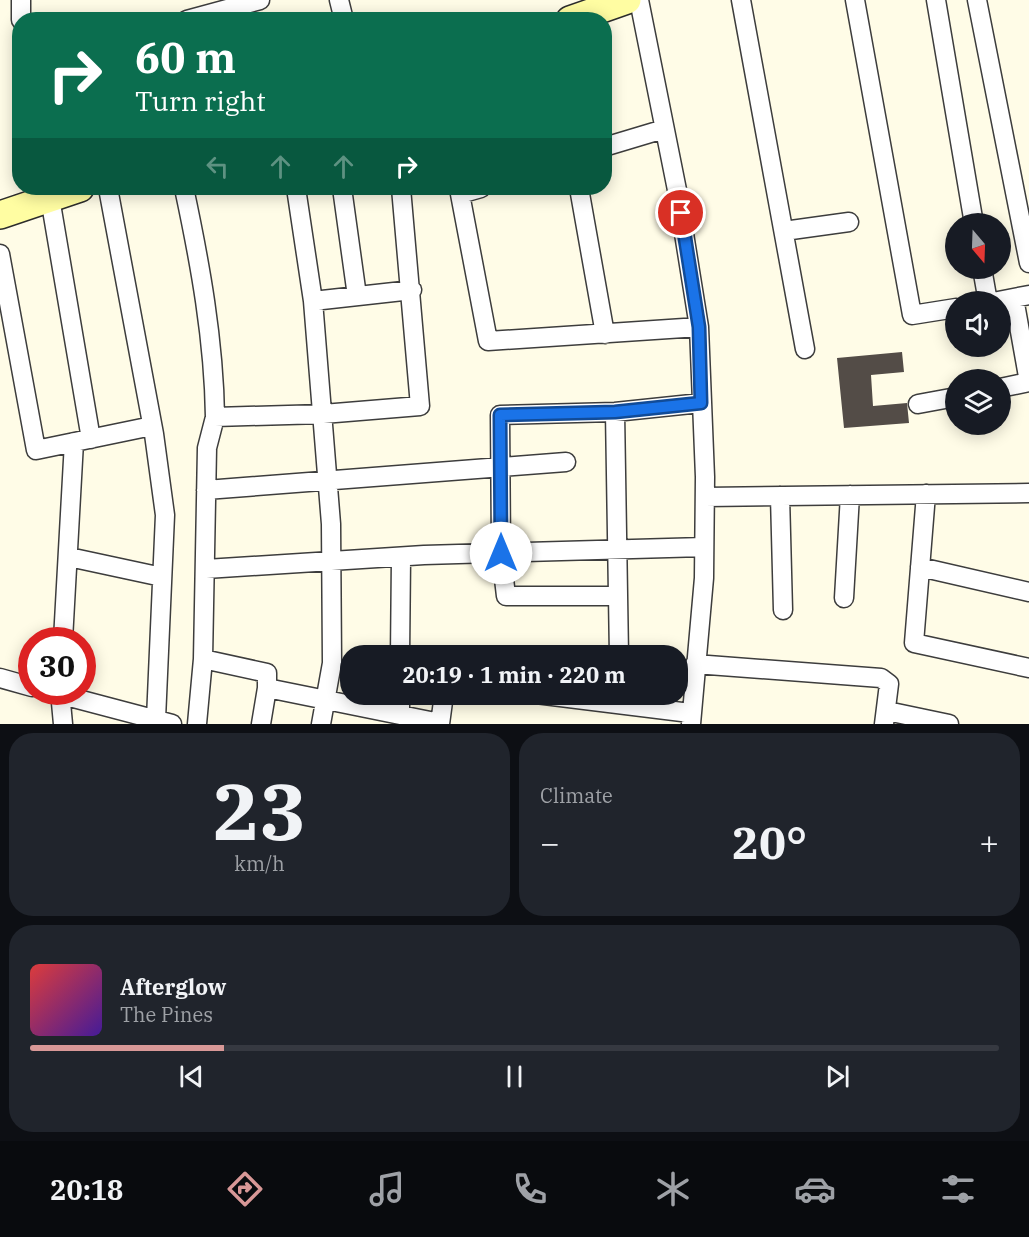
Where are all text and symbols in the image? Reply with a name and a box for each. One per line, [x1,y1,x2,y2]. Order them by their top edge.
text: 60 m [135,30,236,85]
icon: right [36,36,114,114]
text: Turn right [135,83,266,118]
icon: left [201,150,234,183]
icon: ahead [264,150,297,183]
icon: ahead [327,150,360,183]
icon: right [390,150,423,183]
pin [655,187,706,238]
icon: arrive [664,196,697,229]
north arrow [945,213,1011,279]
map controls [945,213,1011,435]
button: sound [945,291,1011,357]
button: layers [945,369,1011,435]
position arrow [469,521,533,585]
speed limit sign: 30 [18,627,96,705]
text: 20:19 · 1 min · 220 m [402,660,626,689]
text: 23 [213,760,306,861]
text: Climate [540,782,613,809]
text: 20° [732,813,807,871]
text: − [540,821,560,864]
text: + [979,821,999,864]
text: km/h [234,850,285,877]
text: Afterglow [120,972,227,1001]
text: The Pines [120,1001,213,1028]
icon: previous [175,1060,208,1093]
icon: pause [498,1060,531,1093]
icon: next [821,1060,854,1093]
icon: directions [224,1168,266,1210]
icon: music [366,1168,408,1210]
icon: phone [509,1168,551,1210]
icon: climate [652,1168,694,1210]
icon: car [794,1168,836,1210]
icon: filters [937,1168,979,1210]
text: 20:18 [50,1172,123,1207]

